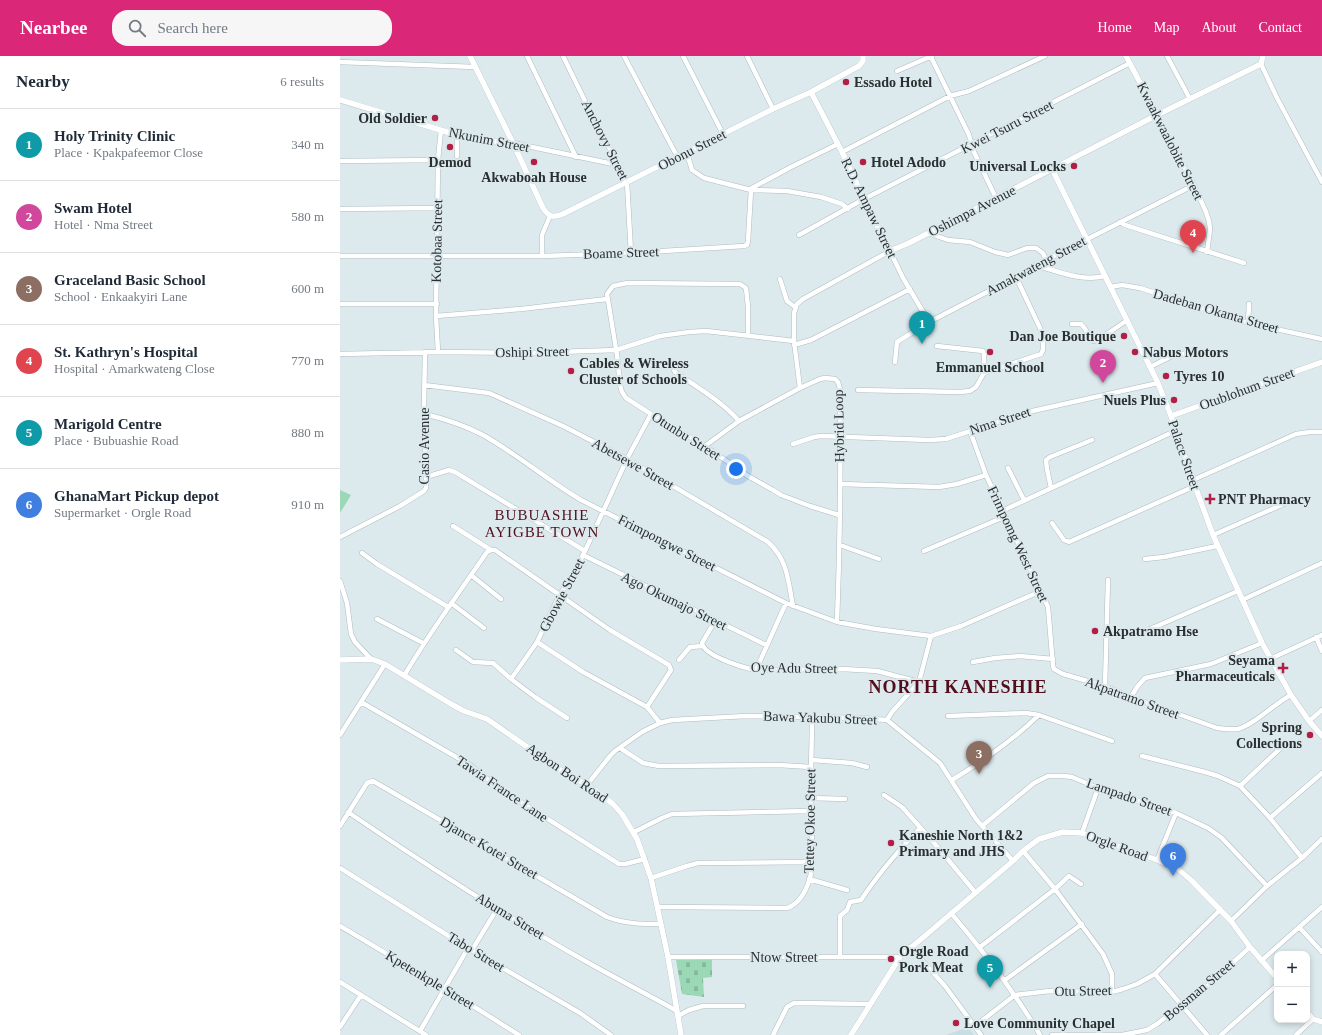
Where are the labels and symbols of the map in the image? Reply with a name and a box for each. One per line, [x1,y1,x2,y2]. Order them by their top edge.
place label: Essado Hotel [854,75,932,90]
marker: Essado Hotel [841,77,851,87]
street label: Kwaakwaalobite Street [1134,80,1206,203]
street label: Kwei Tsuru Street [958,97,1056,157]
street label: Anchovy Street [578,98,632,182]
place label: Old Soldier [358,111,427,126]
marker: Old Soldier [430,113,440,123]
street label: Nkunim Street [447,125,531,155]
street label: Obonu Street [656,126,729,174]
marker: Demod [445,142,455,152]
place label: Demod [429,155,472,170]
street label: R.D. Ampaw Street [838,155,900,261]
place label: Hotel Adodo [871,155,946,170]
marker: Akwaboah House [529,157,539,167]
marker: Hotel Adodo [858,157,868,167]
place label: Universal Locks [969,159,1067,174]
marker: Universal Locks [1069,161,1079,171]
place label: Akwaboah House [481,170,587,185]
street label: Oshimpa Avenue [926,183,1018,239]
street label: Kotobaa Street [429,199,445,283]
pin: 4 [1180,220,1206,253]
street label: Amakwateng Street [984,233,1089,299]
street label: Boame Street [583,244,659,262]
street label: Dadeban Okanta Street [1152,286,1281,336]
pin: 1 [909,311,935,344]
place label: Dan Joe Boutique [1009,329,1116,344]
marker: Dan Joe Boutique [1119,331,1129,341]
street label: Oshipi Street [495,344,569,360]
place label: Nabus Motors [1143,345,1229,360]
marker: Emmanuel School [985,347,995,357]
marker: Nabus Motors [1130,347,1140,357]
pin: 2 [1090,350,1116,383]
place label: Cables & Wireless Cluster of Schools [579,356,689,387]
place label: Emmanuel School [936,360,1044,375]
street label: Otublohum Street [1197,365,1297,413]
marker: Cables & Wireless Cluster of Schools [566,366,576,376]
place label: Tyres 10 [1174,369,1224,384]
marker: Tyres 10 [1161,371,1171,381]
street label: Hybrid Loop [831,390,847,462]
place label: Nuels Plus [1103,393,1167,408]
marker: Nuels Plus [1169,395,1179,405]
street label: Nma Street [968,404,1033,438]
street label: Casio Avenue [417,407,432,485]
street label: Otunbu Street [649,409,723,463]
street label: Palace Street [1165,418,1203,492]
street label: Abetsewe Street [589,435,677,493]
your location [726,459,746,479]
street label: Frimpomg West Street [985,484,1052,604]
place label: PNT Pharmacy [1218,492,1311,507]
marker: PNT Pharmacy [1205,494,1215,504]
district label: BUBUASHIE AYIGBE TOWN [485,507,599,540]
street label: Frimpongwe Street [616,512,718,574]
street label: Gbowie Street [536,556,588,634]
street label: Ago Okumajo Street [619,569,729,633]
place label: Akpatramo Hse [1103,624,1198,639]
marker: Akpatramo Hse [1090,626,1100,636]
place label: Seyama Pharmaceuticals [1175,653,1276,684]
street label: Oye Adu Street [751,660,837,676]
marker: Seyama Pharmaceuticals [1278,663,1288,673]
street label: Akpatramo Street [1083,674,1181,722]
district label: NORTH KANESHIE [869,677,1047,697]
street label: Bawa Yakubu Street [763,709,877,727]
place label: Spring Collections [1236,720,1303,751]
marker: Spring Collections [1305,730,1315,740]
street label: Agbon Boi Road [523,740,611,806]
pin: 3 [966,741,992,774]
street label: Tawia France Lane [453,753,551,825]
street label: Tettey Okoe Street [802,768,818,874]
street label: Lampado Street [1084,775,1174,819]
street label: Djance Kotei Street [437,814,541,882]
place label: Kaneshie North 1&2 Primary and JHS [899,828,1023,859]
street label: Orgle Road [1084,828,1150,864]
marker: Kaneshie North 1&2 Primary and JHS [886,838,896,848]
pin: 6 [1160,843,1186,876]
street label: Abuma Street [473,890,547,942]
street label: Tabo Street [445,929,507,975]
place label: Orgle Road Pork Meat [899,944,969,975]
street label: Kpetenkple Street [383,948,477,1012]
street label: Ntow Street [750,950,818,965]
marker: Orgle Road Pork Meat [886,954,896,964]
pin: 5 [977,955,1003,988]
street label: Bossman Street [1161,956,1237,1024]
street label: Otu Street [1054,983,1112,999]
place label: Love Community Chapel [964,1016,1115,1031]
marker: Love Community Chapel [951,1018,961,1028]

